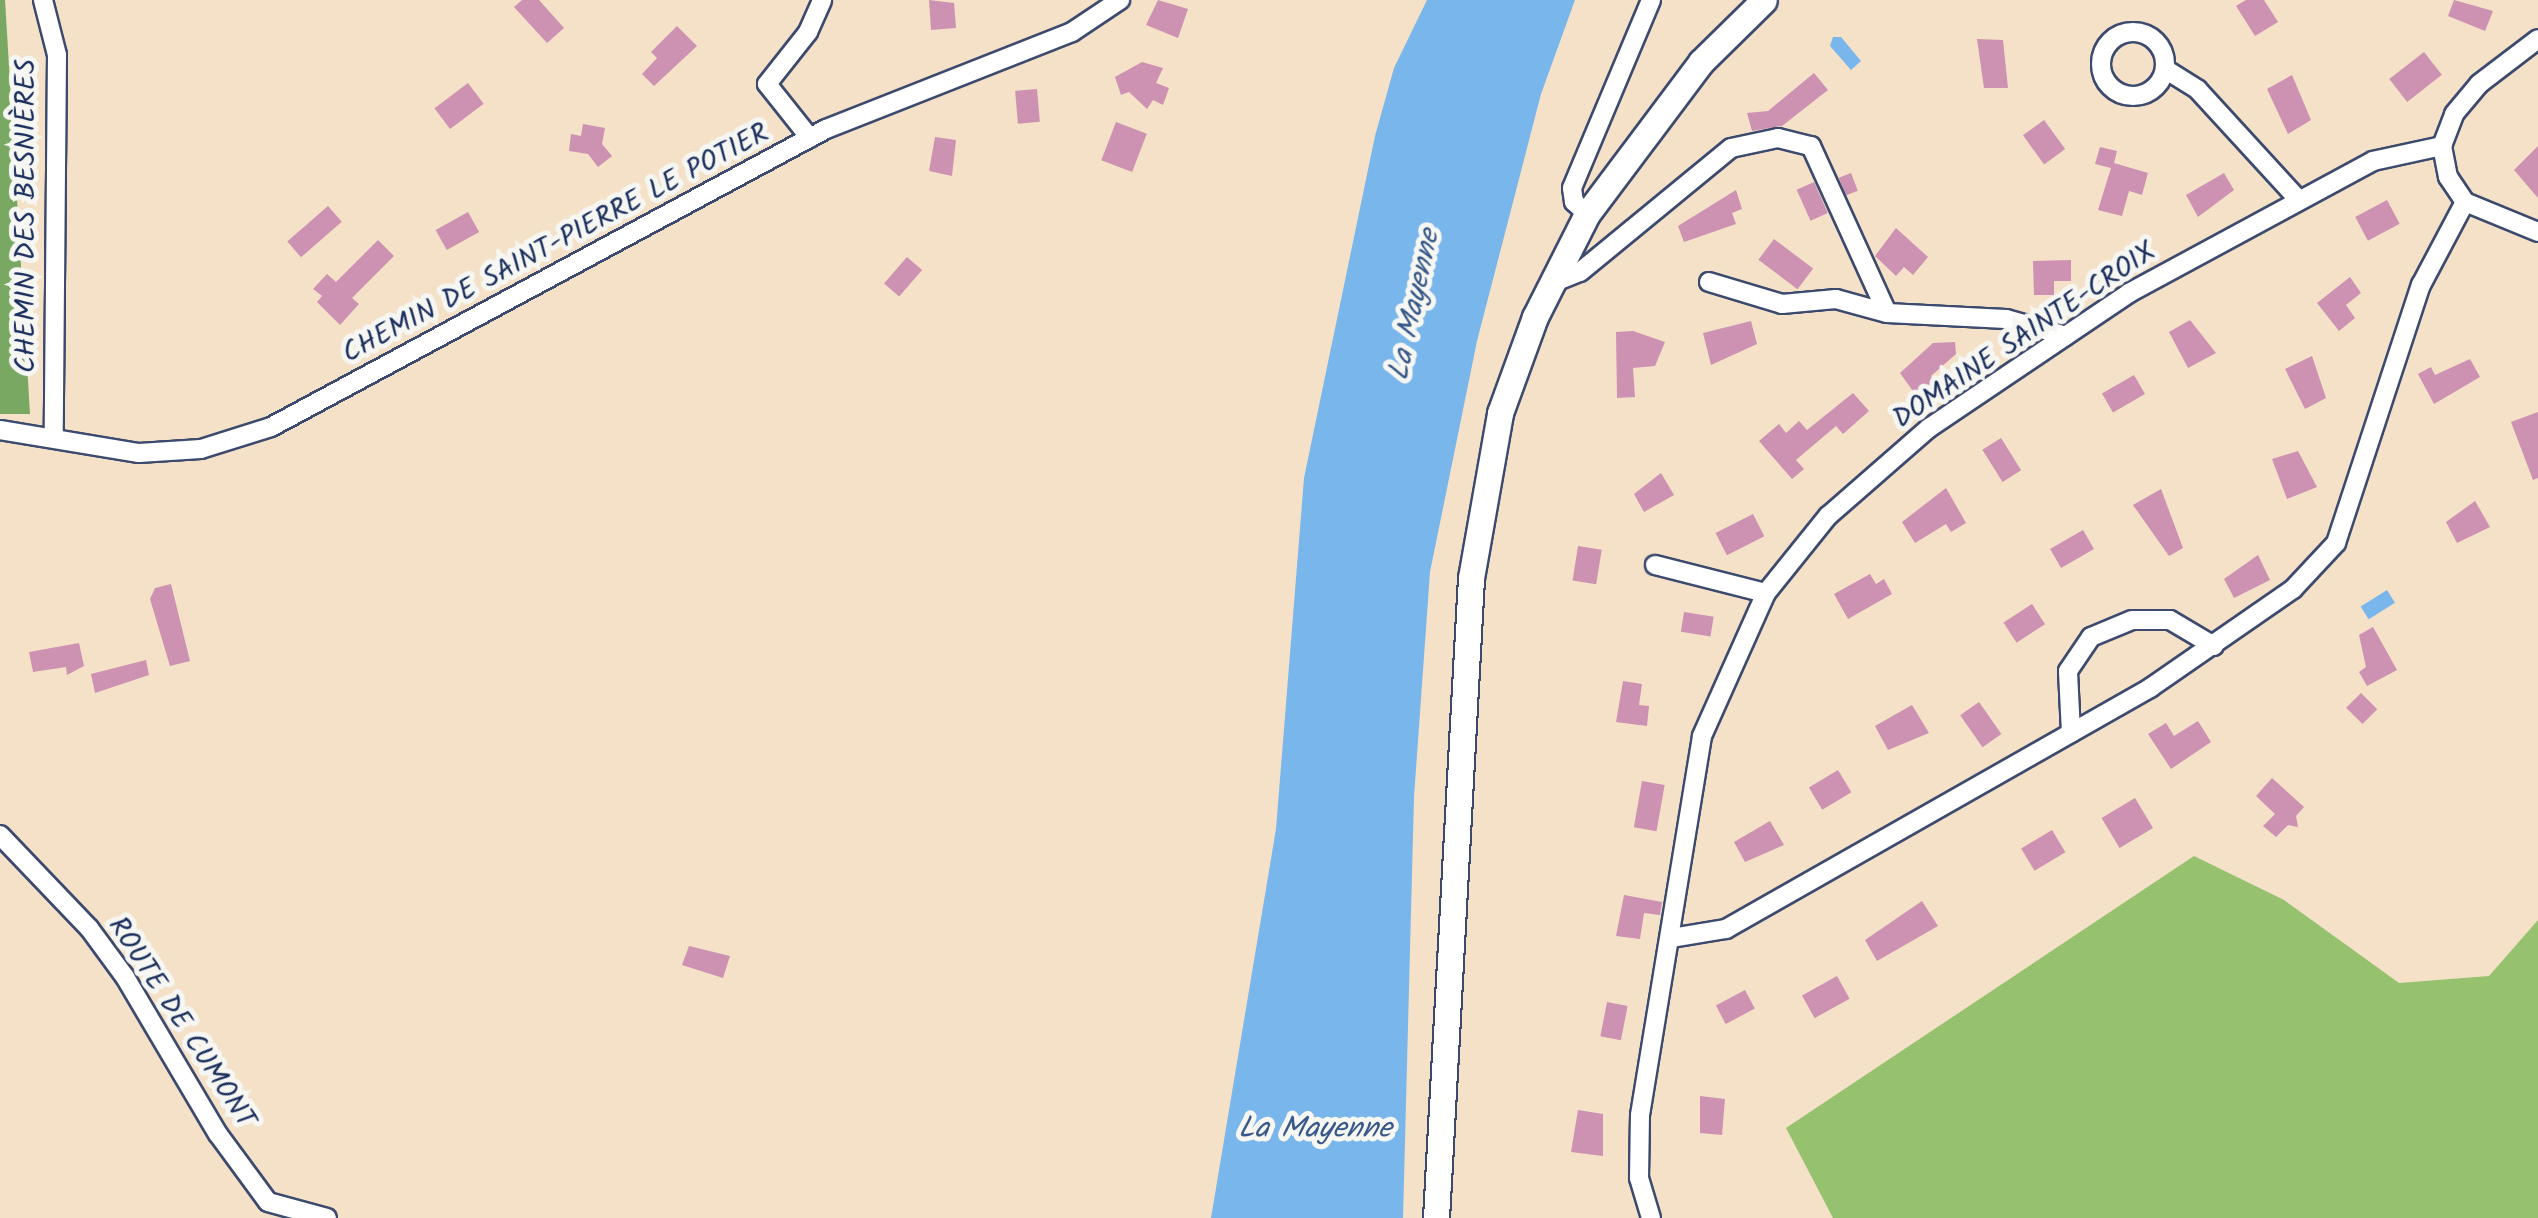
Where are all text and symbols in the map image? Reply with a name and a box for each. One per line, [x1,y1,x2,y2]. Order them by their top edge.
street label: CHEMIN DES BESNIÈRES [10,59,44,373]
street label: CHEMIN DE SAINT-PIERRE LE POTIER [337,117,775,371]
water label: La Mayenne [1381,226,1449,384]
street label: DOMAINE SAINTE-CROIX [1887,235,2163,437]
street label: ROUTE DE CUMONT [100,911,262,1135]
water label: La Mayenne [1238,1111,1392,1147]

